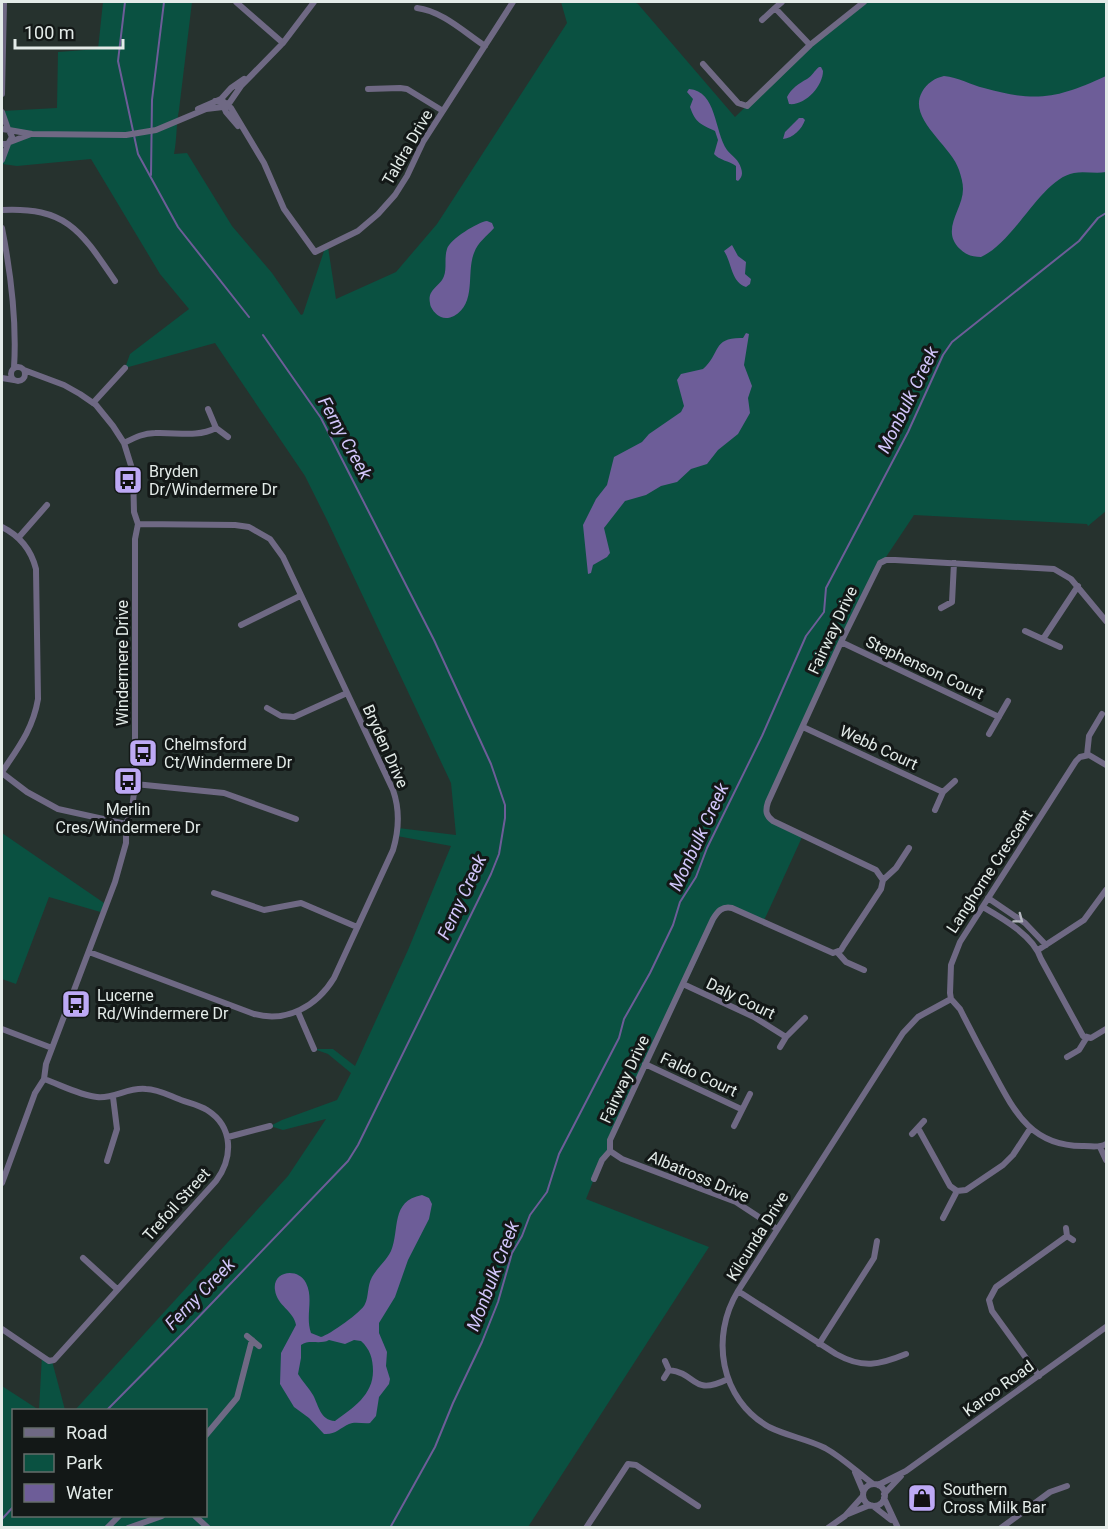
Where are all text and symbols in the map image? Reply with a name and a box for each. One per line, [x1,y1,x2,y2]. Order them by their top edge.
scale bar [15,12,123,50]
text: 100 m [24,22,75,43]
street label: Taldra Drive [378,106,437,188]
water label: Monbulk Creek [873,342,943,457]
water label: Ferny Creek [314,393,377,484]
place label: Bryden Dr/Windermere Dr [149,462,278,499]
bus stop icon: Bryden Dr/Windermere Dr [112,464,144,496]
street label: Fairway Drive [804,583,861,677]
street label: Windermere Drive [113,600,132,726]
street label: Stephenson Court [863,632,987,703]
street label: Bryden Drive [359,702,412,791]
street label: Webb Court [837,721,921,774]
place label: Chelmsford Ct/Windermere Dr [164,735,293,772]
bus stop icon: Chelmsford Ct/Windermere Dr [127,737,159,769]
bus stop icon: Merlin Cres/Windermere Dr [112,765,144,797]
water label: Monbulk Creek [664,779,733,894]
place label: Merlin Cres/Windermere Dr [55,800,201,837]
street label: Langhorne Crescent [942,806,1036,936]
water label: Ferny Creek [433,850,491,943]
one-way arrow [1012,912,1023,923]
street label: Daly Court [703,974,778,1023]
place label: Lucerne Rd/Windermere Dr [97,986,229,1023]
bus stop icon: Lucerne Rd/Windermere Dr [60,988,92,1020]
street label: Fairway Drive [596,1032,653,1126]
street label: Faldo Court [657,1048,740,1101]
street label: Albatross Drive [645,1147,752,1206]
street label: Trefoil Street [139,1164,214,1245]
street label: Kilcunda Drive [722,1188,792,1284]
water label: Monbulk Creek [462,1217,524,1334]
water label: Ferny Creek [160,1253,240,1334]
street label: Karoo Road [959,1356,1037,1420]
legend [12,1409,207,1517]
text: Road [66,1422,107,1443]
text: Park [66,1452,103,1473]
place label: Southern Cross Milk Bar [943,1480,1047,1517]
text: Water [66,1482,113,1503]
shop icon: Southern Cross Milk Bar [906,1482,938,1514]

